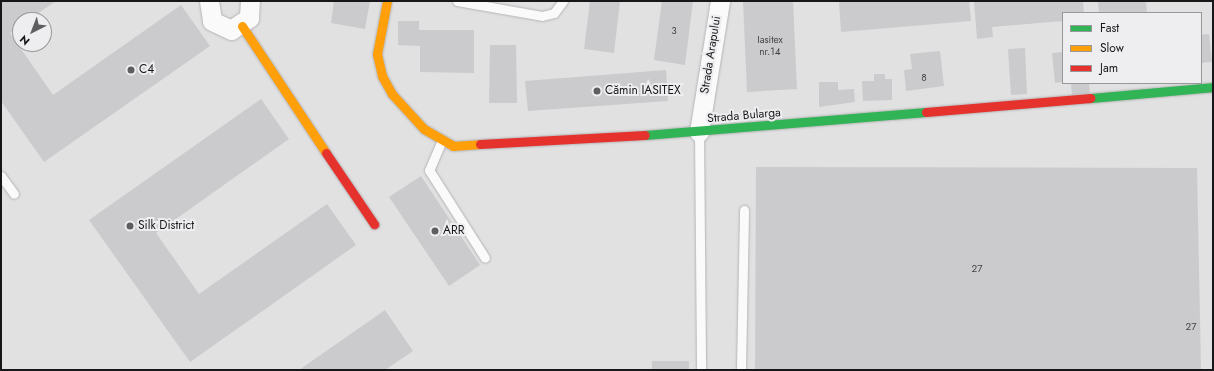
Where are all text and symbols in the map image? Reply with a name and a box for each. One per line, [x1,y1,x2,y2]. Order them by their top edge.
north arrow [12,12,52,52]
legend [1062,12,1202,84]
street label: Strada Arapului [698,15,724,95]
text: Fast [1100,19,1119,37]
house number: 3 [671,25,677,37]
text: N [16,31,33,49]
house number: Iasitex nr.14 [757,33,783,56]
text: Slow [1100,39,1124,57]
text: Jam [1100,59,1118,77]
place label: C4 [139,63,154,77]
marker: C4 [126,65,136,75]
house number: 8 [921,72,927,84]
place label: Cămin IASITEX [605,84,681,98]
marker: Cămin IASITEX [592,86,602,96]
street label: Strada Bularga [707,106,781,126]
place label: Silk District [138,219,194,233]
marker: Silk District [125,221,135,231]
place label: ARR [443,224,464,238]
marker: ARR [430,226,440,236]
house number: 27 [972,263,982,275]
house number: 27 [1186,321,1196,333]

